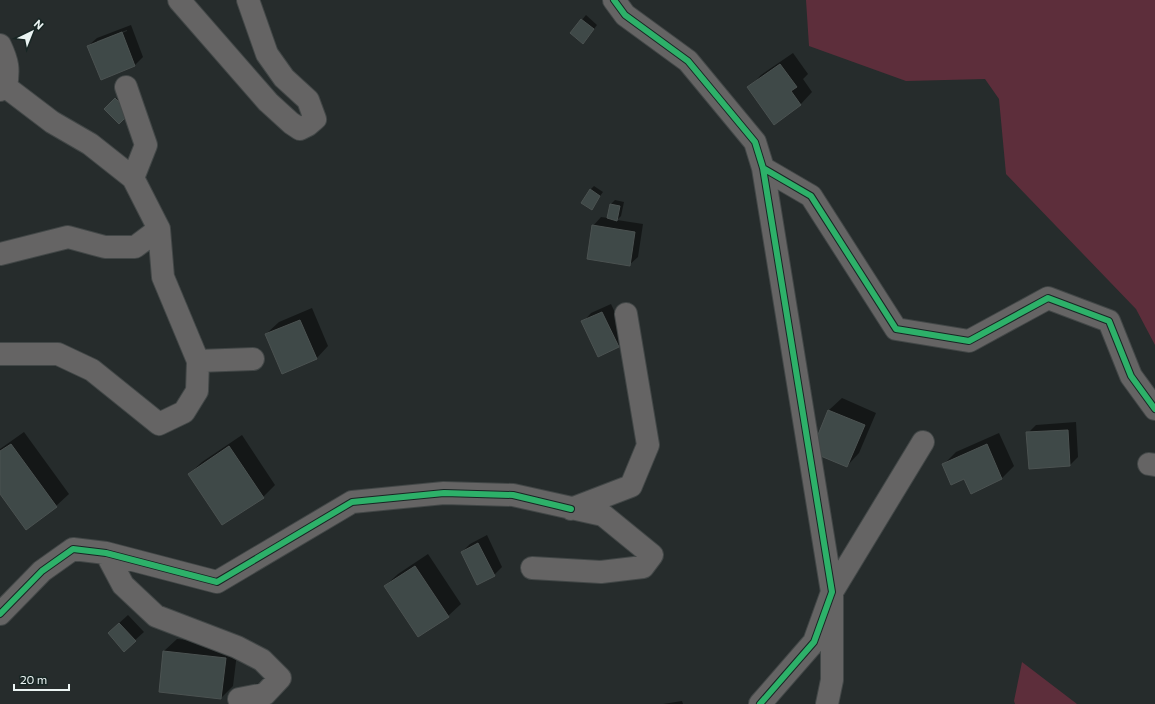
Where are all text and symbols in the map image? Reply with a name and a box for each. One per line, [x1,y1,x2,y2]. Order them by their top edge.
north arrow [12,12,52,52]
text: N [32,17,47,32]
scale bar [14,666,69,692]
text: 20 m [20,672,47,686]

